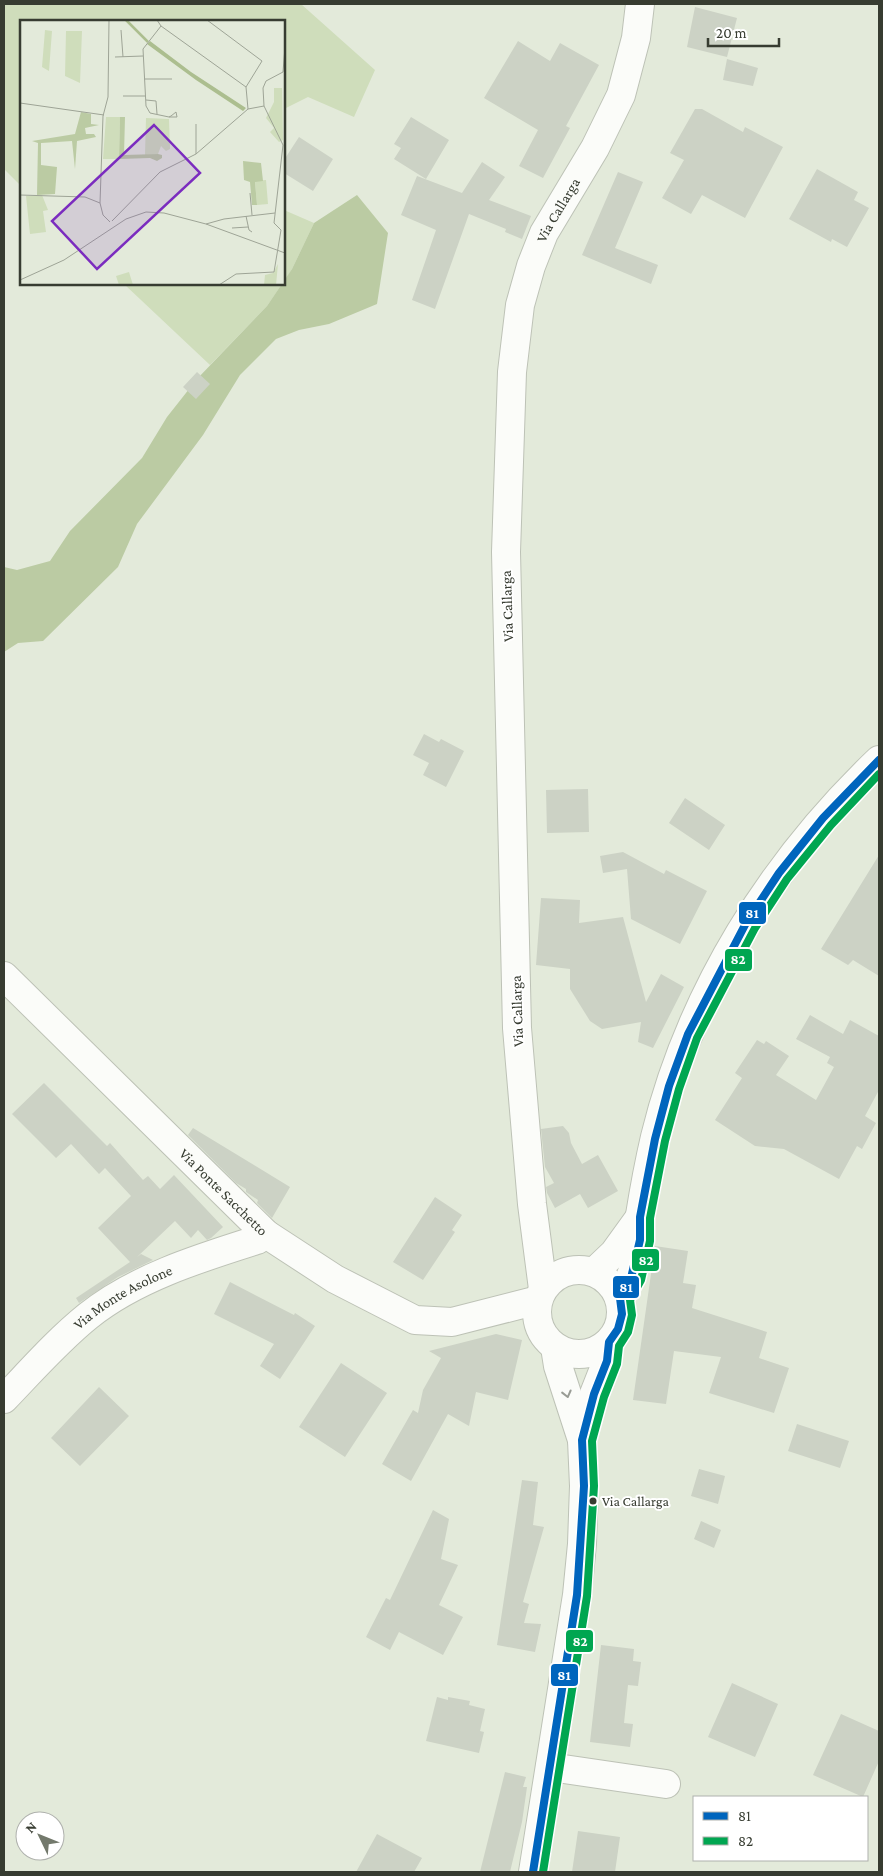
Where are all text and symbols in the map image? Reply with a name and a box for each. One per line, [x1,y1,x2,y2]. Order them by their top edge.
scale bar [708,15,779,47]
inset map [20,20,285,285]
text: 20 m [716,25,747,41]
street label: Via Callarga [533,175,583,244]
street label: Via Callarga [498,570,517,642]
line badge: 81 [738,901,767,925]
text: 81 [745,905,759,921]
line badge: 82 [724,948,753,972]
text: 82 [730,951,746,967]
street label: Via Callarga [508,975,527,1047]
street label: Via Ponte Sacchetto [176,1145,271,1239]
line badge: 82 [631,1248,660,1272]
text: 82 [638,1252,654,1268]
street label: Via Monte Asolone [70,1262,175,1333]
line badge: 81 [612,1275,640,1299]
text: 81 [619,1279,633,1295]
one-way arrow [562,1390,572,1398]
place label: Via Callarga [602,1493,669,1509]
marker: Via Callarga [588,1496,598,1506]
line badge: 82 [565,1629,594,1653]
text: 82 [572,1633,588,1649]
line badge: 81 [550,1663,579,1687]
text: 81 [557,1667,571,1683]
legend [693,1796,868,1861]
text: 81 [738,1808,751,1824]
north arrow [15,1811,65,1861]
text: N [21,1818,40,1836]
text: 82 [738,1833,753,1849]

